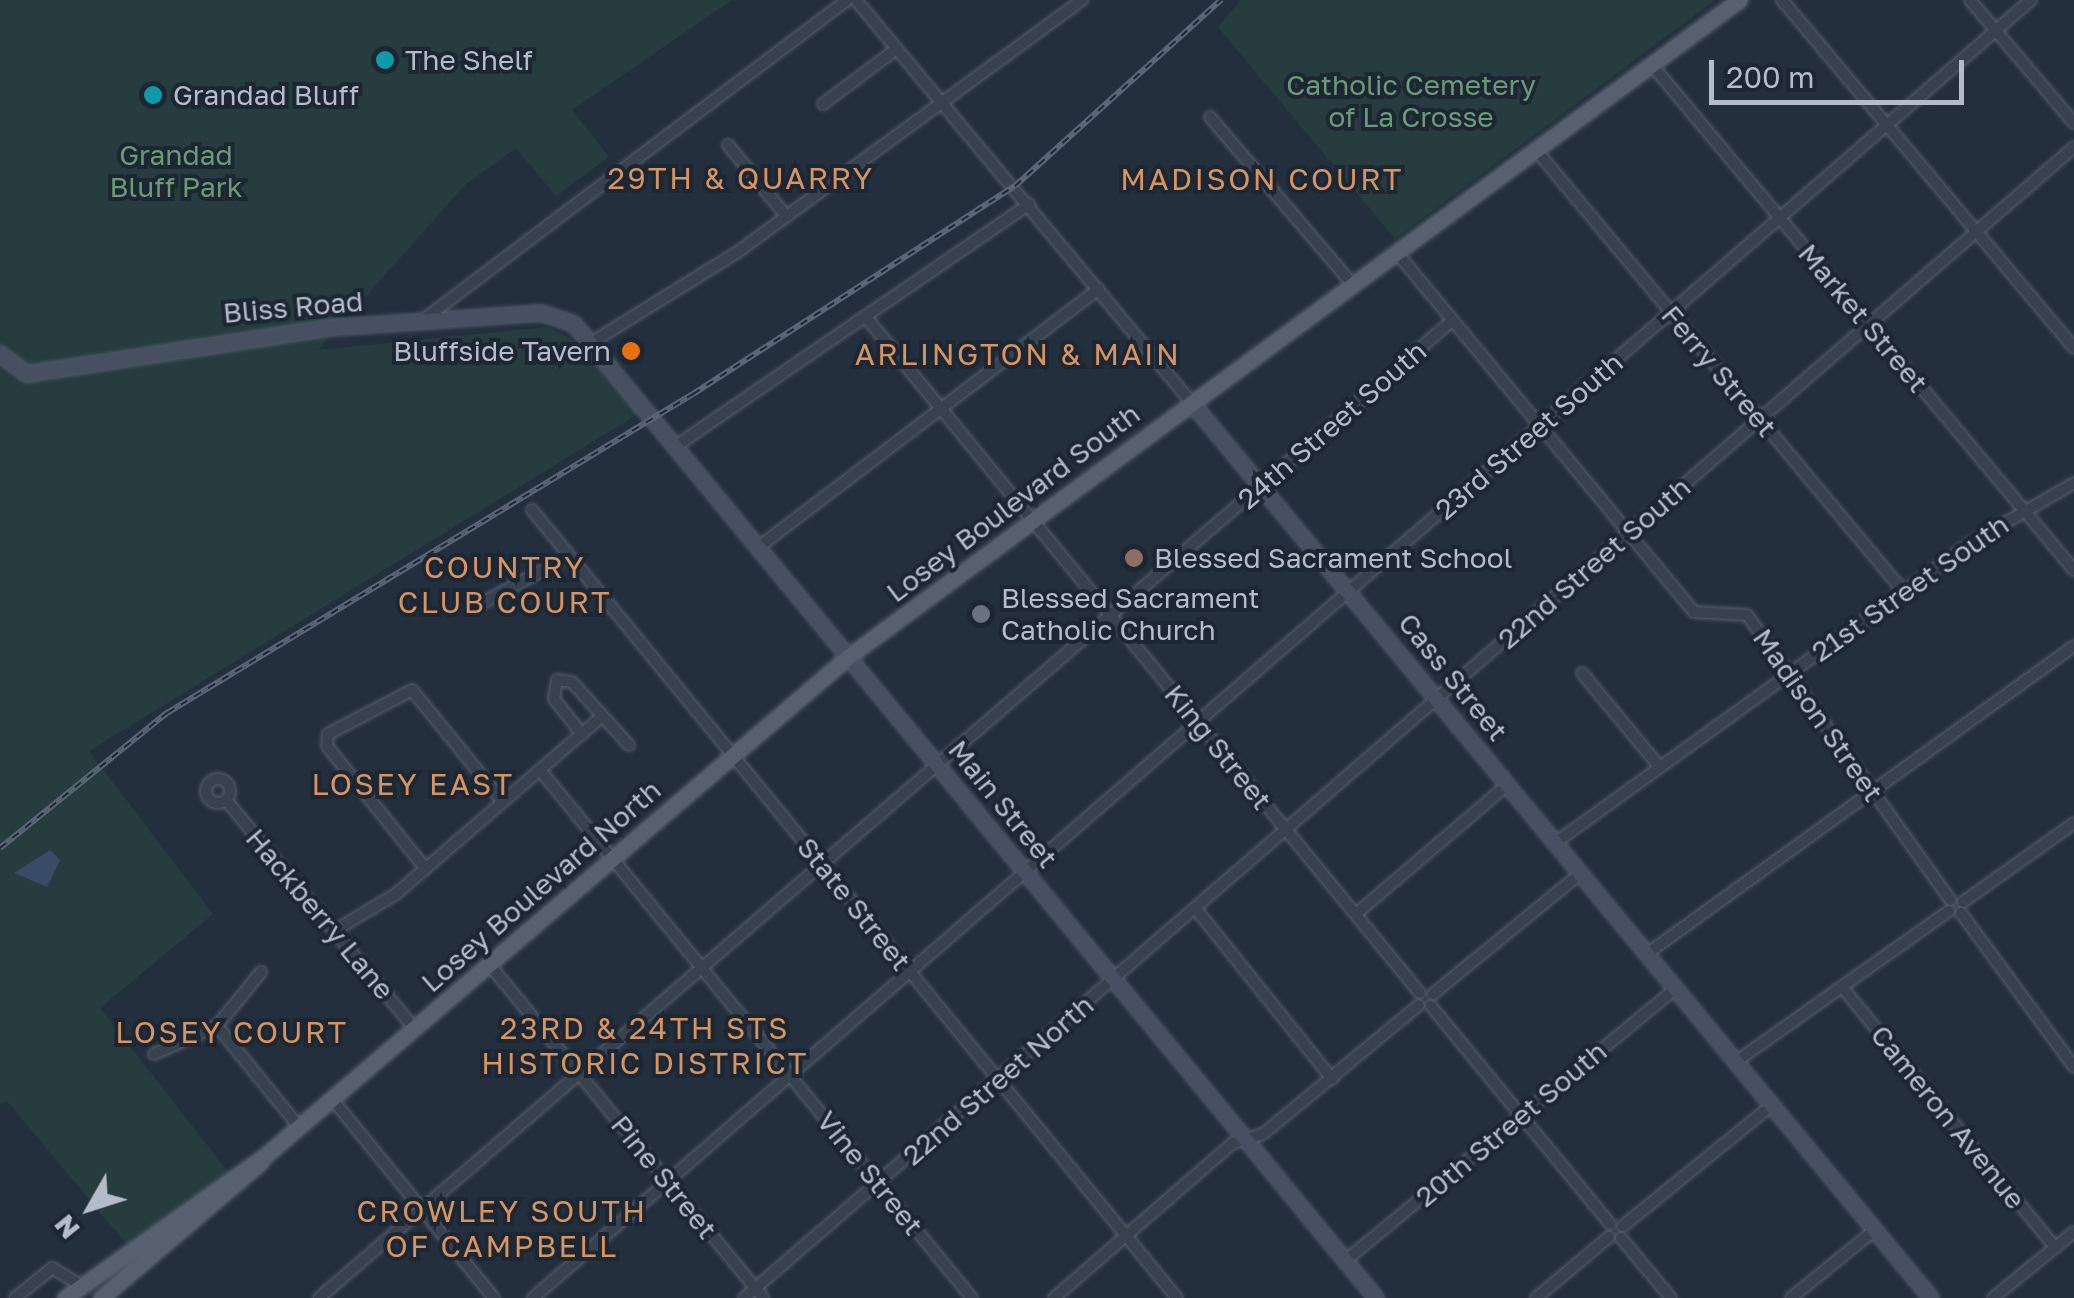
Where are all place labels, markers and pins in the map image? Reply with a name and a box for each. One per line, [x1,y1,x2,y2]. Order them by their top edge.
place label: The Shelf [405,43,533,77]
marker: The Shelf [374,49,396,71]
place label: Grandad Bluff [173,78,359,112]
marker: Grandad Bluff [142,84,164,106]
place label: Bluffside Tavern [393,334,611,368]
marker: Bluffside Tavern [620,340,642,362]
place label: Blessed Sacrament School [1154,541,1512,575]
marker: Blessed Sacrament School [1123,547,1145,569]
place label: Blessed Sacrament Catholic Church [1001,581,1259,647]
marker: Blessed Sacrament Catholic Church [970,603,992,625]

